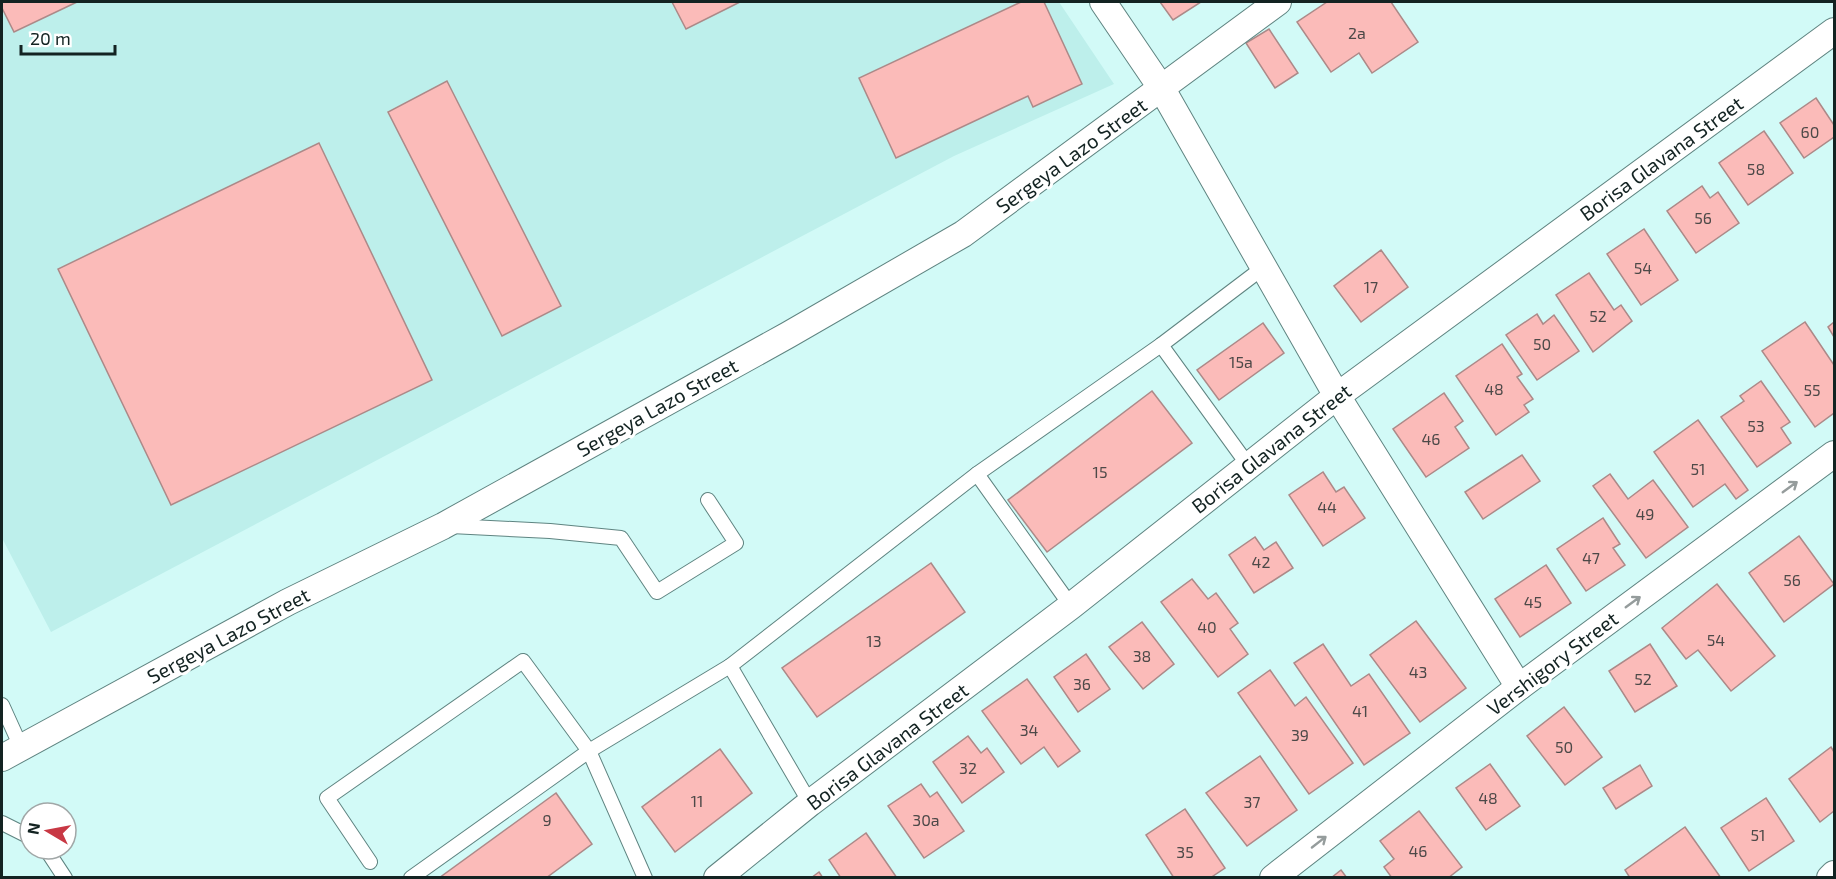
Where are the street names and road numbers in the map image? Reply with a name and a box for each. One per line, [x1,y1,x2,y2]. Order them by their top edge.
street label: Borisa Glavana Street [1575,90,1748,225]
street label: Sergeya Lazo Street [991,92,1151,218]
street label: Sergeya Lazo Street [572,353,742,461]
street label: Borisa Glavana Street [1186,378,1356,518]
street label: Sergeya Lazo Street [143,582,314,688]
street label: Vershigory Street [1482,606,1622,720]
street label: Borisa Glavana Street [802,677,973,815]

